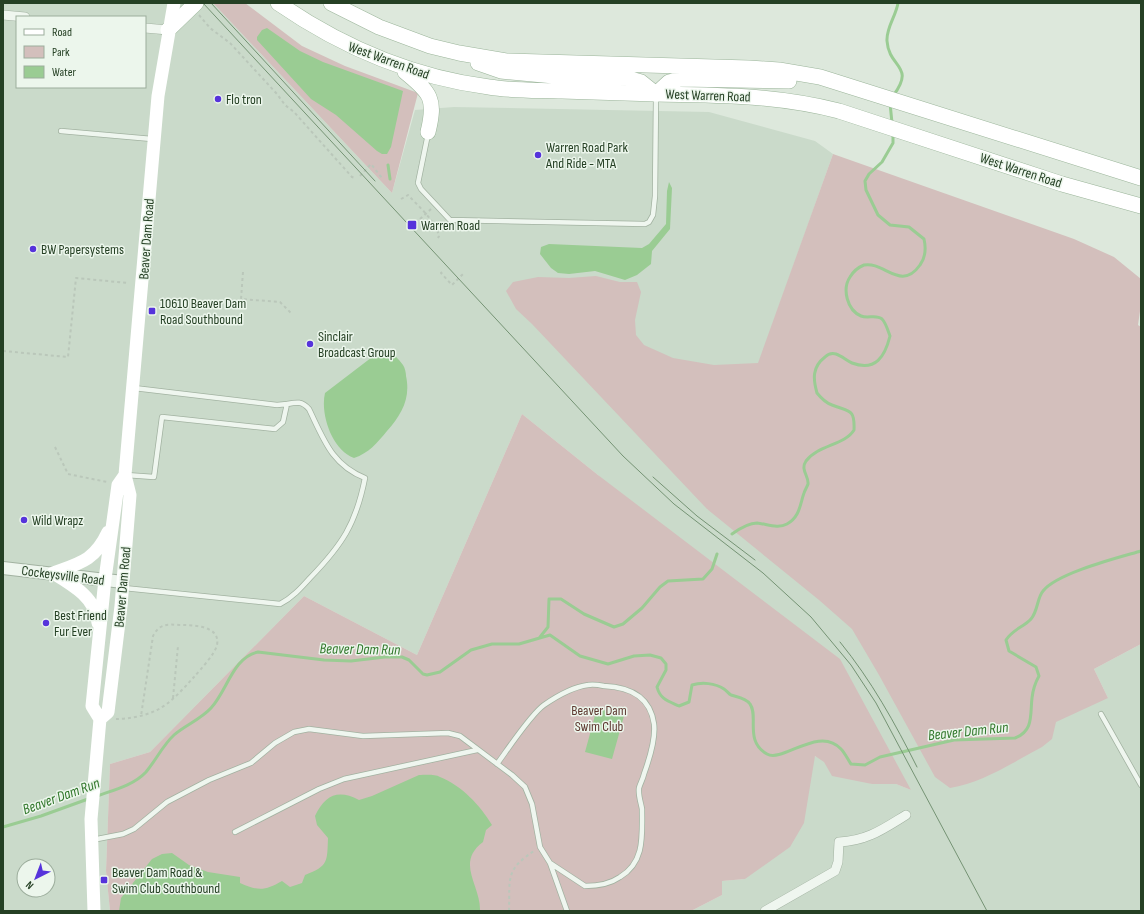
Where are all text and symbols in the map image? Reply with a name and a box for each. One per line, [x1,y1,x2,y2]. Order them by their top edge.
legend [16,16,146,88]
text: Road [52,25,72,40]
street label: West Warren Road [346,38,432,83]
text: Park [52,45,70,60]
text: Water [52,65,76,80]
street label: West Warren Road [665,86,751,105]
place label: Flo tron [226,91,262,108]
marker: Flo tron [213,94,223,104]
place label: Warren Road Park And Ride - MTA [545,139,628,172]
street label: West Warren Road [978,149,1064,192]
marker: Warren Road Park And Ride - MTA [533,150,543,160]
street label: Beaver Dam Road [135,198,158,280]
place label: Warren Road [421,217,480,234]
marker: Warren Road [406,219,418,231]
place label: BW Papersystems [41,241,124,258]
marker: BW Papersystems [28,244,38,254]
place label: 10610 Beaver Dam Road Southbound [160,295,246,328]
marker: 10610 Beaver Dam Road Southbound [147,306,157,316]
place label: Sinclair Broadcast Group [318,328,396,361]
marker: Sinclair Broadcast Group [305,339,315,349]
place label: Wild Wrapz [32,512,83,529]
marker: Wild Wrapz [19,515,29,525]
street label: Beaver Dam Road [110,546,135,628]
street label: Cockeysville Road [20,562,106,589]
place label: Best Friend Fur Ever [54,607,107,640]
marker: Best Friend Fur Ever [41,618,51,628]
water label: Beaver Dam Run [319,639,401,660]
park label: Beaver Dam Swim Club [571,702,627,735]
water label: Beaver Dam Run [927,718,1009,745]
water label: Beaver Dam Run [20,774,102,819]
north arrow [16,858,56,898]
place label: Beaver Dam Road & Swim Club Southbound [112,864,220,897]
marker: Beaver Dam Road & Swim Club Southbound [99,875,109,885]
text: N [23,878,36,892]

